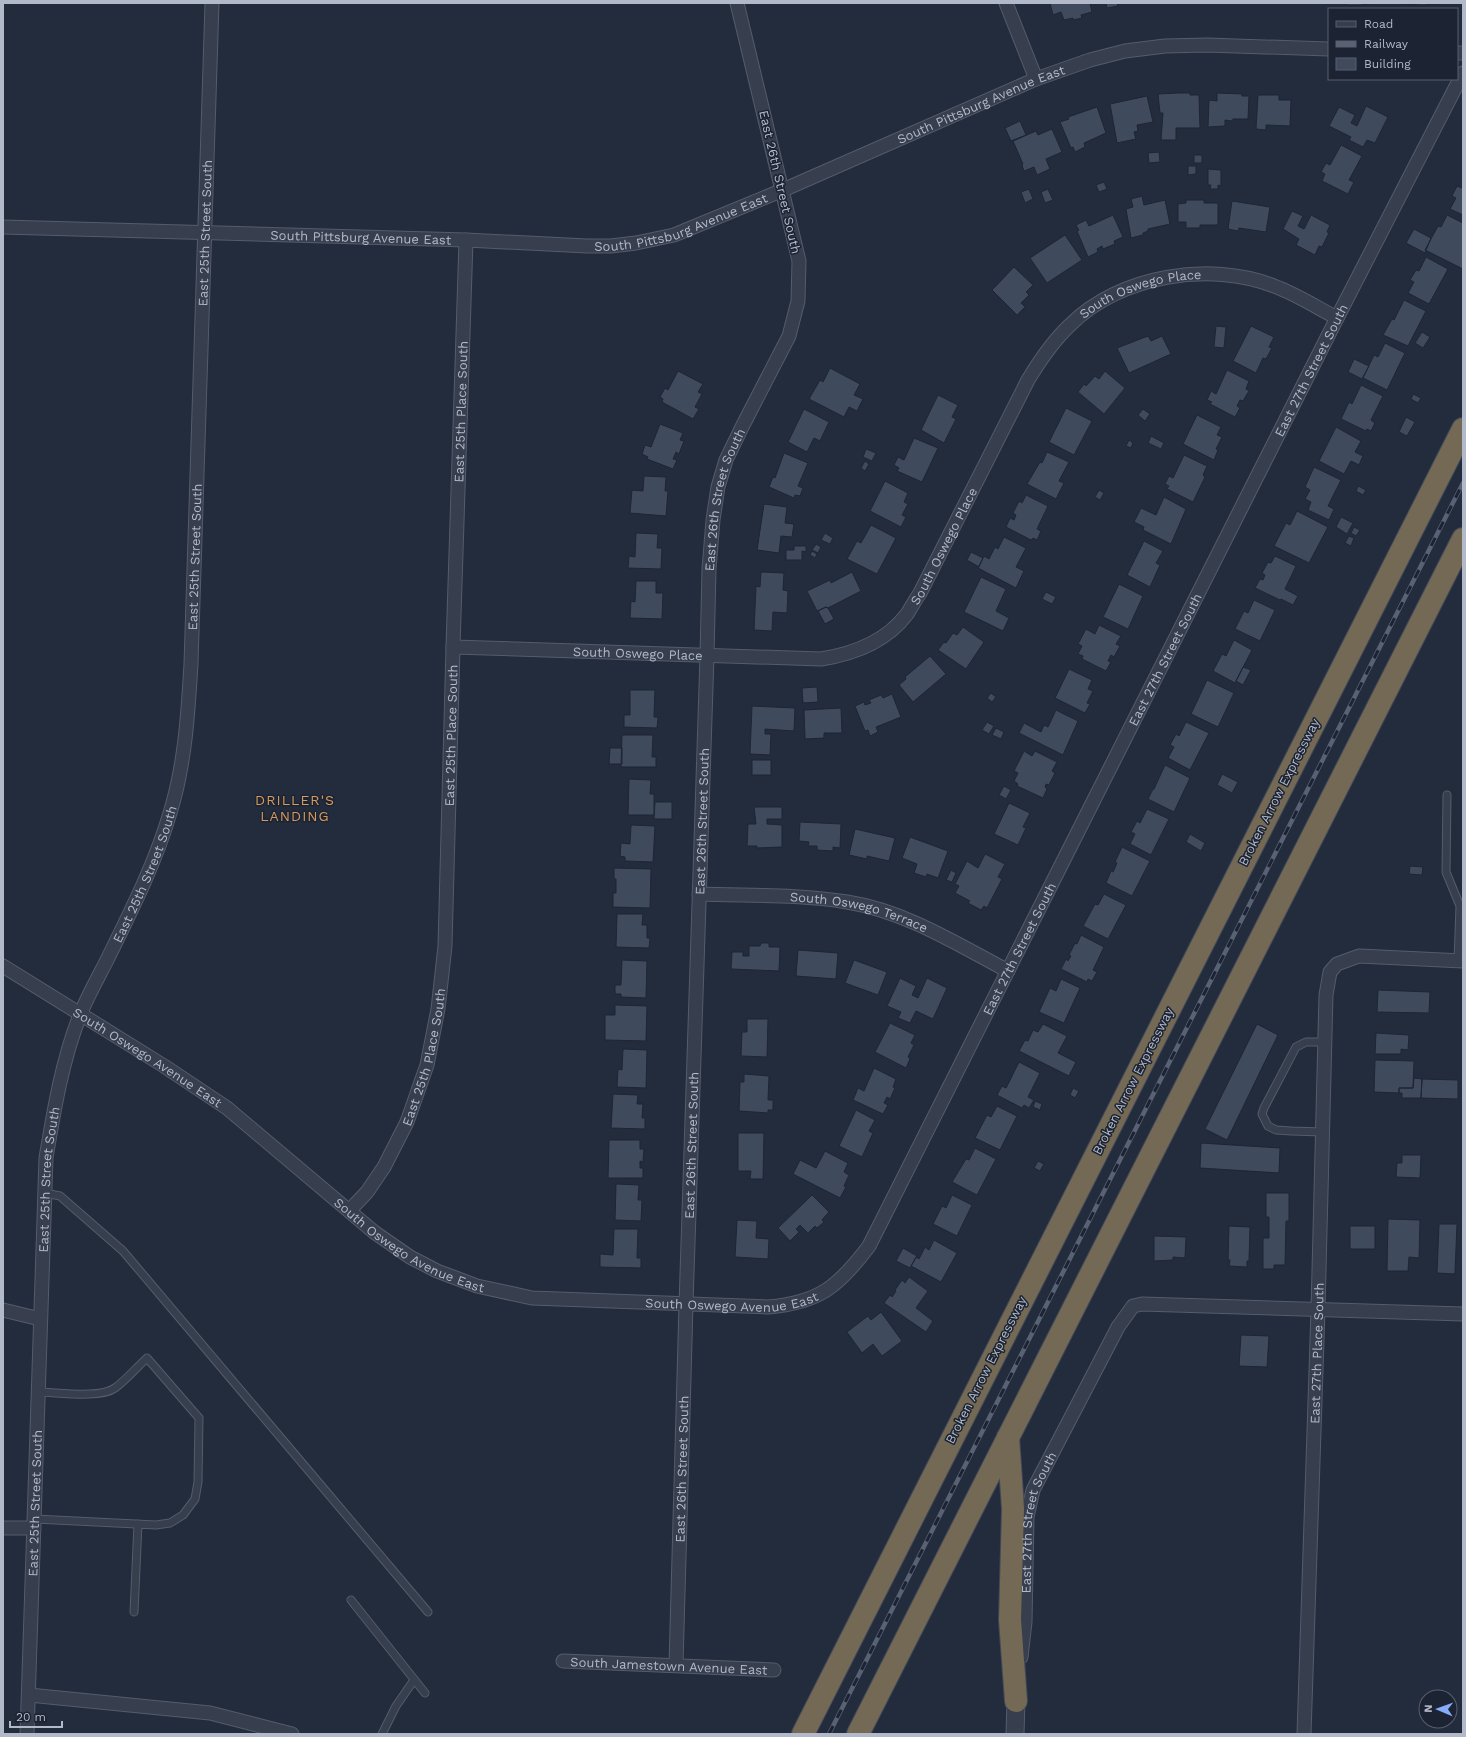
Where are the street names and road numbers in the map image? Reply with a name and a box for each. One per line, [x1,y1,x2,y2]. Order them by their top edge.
street label: South Pittsburg Avenue East [895,62,1067,147]
street label: East 26th Street South [756,109,804,255]
street label: East 25th Street South [195,159,215,307]
street label: South Pittsburg Avenue East [594,190,770,254]
street label: South Pittsburg Avenue East [270,227,452,247]
street label: South Oswego Place [1076,266,1202,321]
street label: East 27th Street South [1271,301,1350,439]
street label: East 25th Place South [451,341,470,483]
street label: East 26th Street South [701,426,748,572]
street label: East 25th Street South [185,483,204,631]
street label: South Oswego Place [907,485,980,607]
street label: East 27th Street South [1125,591,1204,728]
street label: South Oswego Place [573,643,703,663]
street label: East 25th Place South [441,664,460,807]
street label: Broken Arrow Expressway [1235,716,1323,868]
street label: East 26th Street South [692,748,712,895]
street label: East 25th Street South [109,804,179,945]
street label: East 27th Street South [979,880,1059,1017]
street label: South Oswego Terrace [790,889,930,935]
street label: East 25th Place South [399,987,448,1128]
street label: South Oswego Avenue East [71,1004,225,1110]
street label: Broken Arrow Expressway [1089,1005,1177,1157]
street label: East 26th Street South [681,1071,701,1219]
street label: East 25th Street South [35,1105,62,1253]
street label: South Oswego Avenue East [331,1194,486,1295]
street label: East 27th Place South [1307,1282,1326,1424]
street label: South Oswego Avenue East [645,1288,821,1315]
street label: Broken Arrow Expressway [942,1294,1030,1446]
street label: East 26th Street South [672,1395,691,1543]
street label: East 25th Street South [25,1429,45,1577]
street label: East 27th Street South [1018,1449,1059,1594]
street label: South Jamestown Avenue East [570,1654,768,1677]

